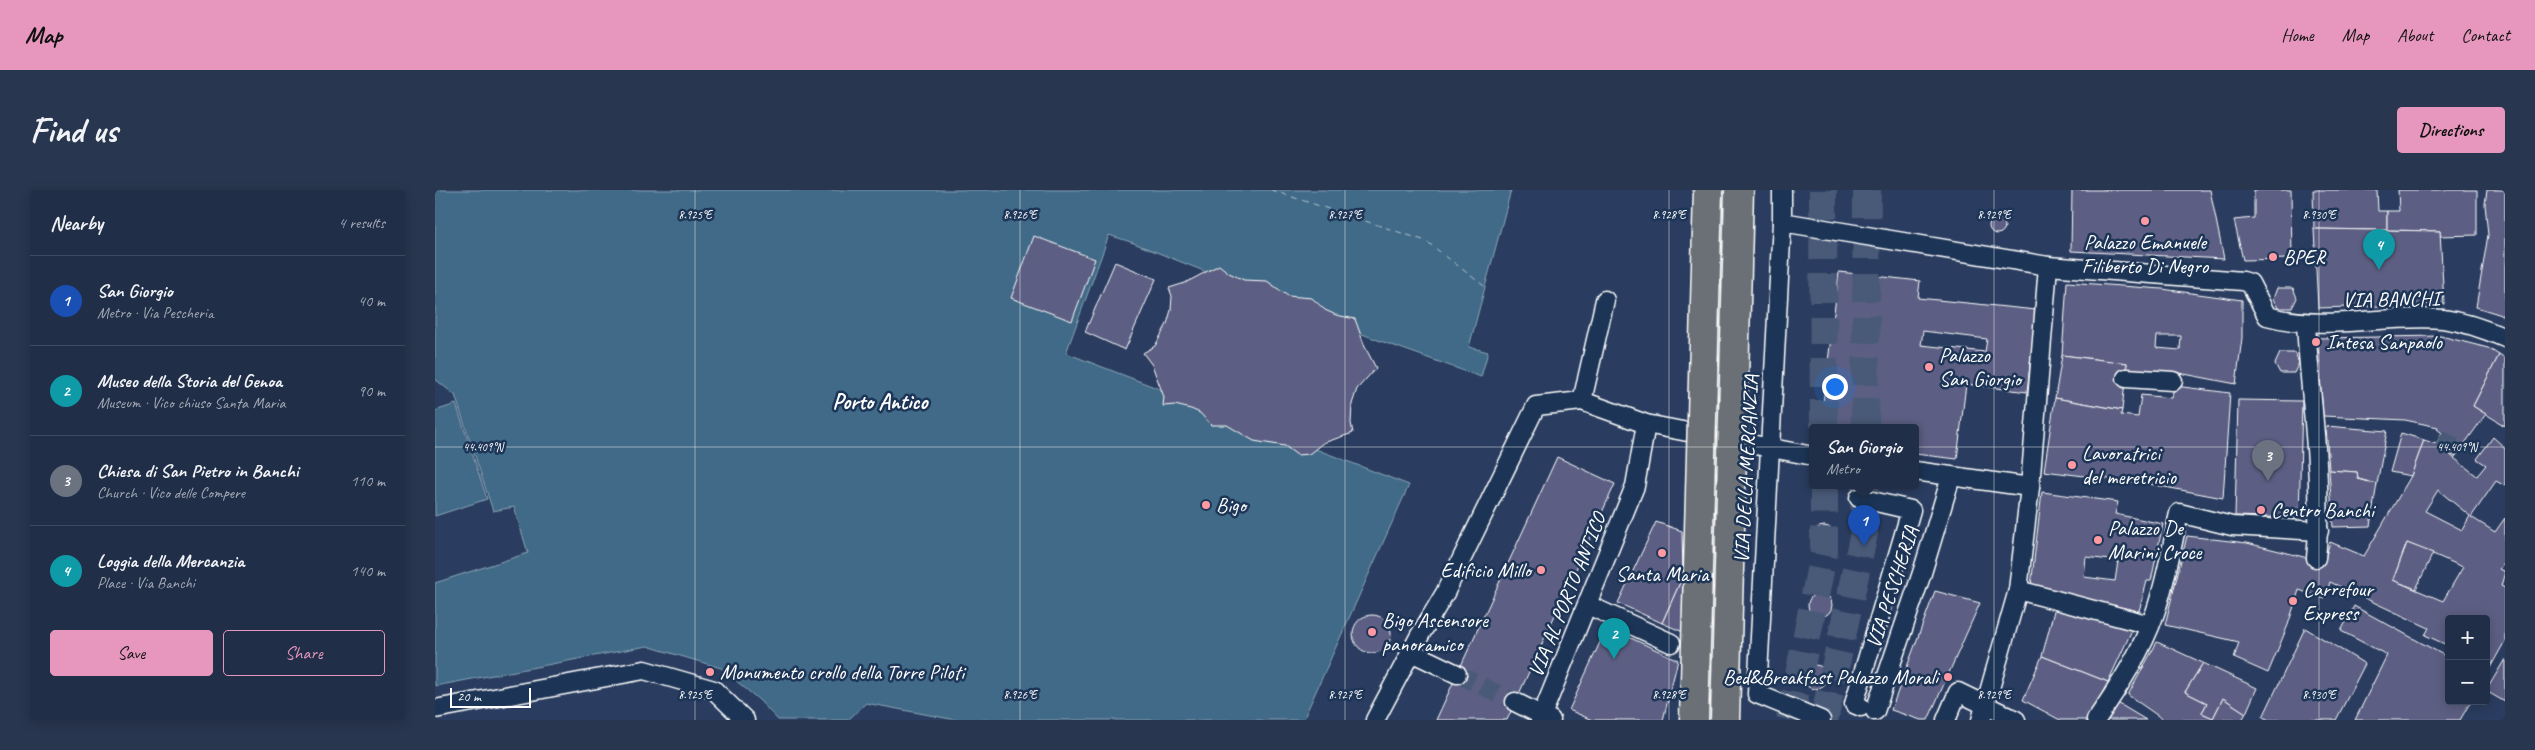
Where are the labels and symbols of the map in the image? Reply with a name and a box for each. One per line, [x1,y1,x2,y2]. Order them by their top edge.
text: 8.925°E [678,207,714,223]
text: 8.926°E [1003,207,1039,223]
text: 8.927°E [1328,207,1364,223]
text: 8.928°E [1652,207,1688,223]
text: 8.929°E [1977,207,2013,223]
text: 8.930°E [2302,207,2338,223]
marker: Palazzo Emanuele Filiberto Di Negro [2139,215,2151,227]
place label: Palazzo Emanuele Filiberto Di Negro [2082,229,2210,279]
pin: 4 [2363,229,2395,270]
place label: BPER [2283,244,2327,270]
marker: BPER [2267,251,2279,263]
street label: VIA BANCHI [2342,285,2444,313]
place label: Intesa Sanpaolo [2326,329,2443,355]
marker: Intesa Sanpaolo [2310,336,2322,348]
place label: Palazzo San Giorgio [1939,342,2023,392]
marker: Palazzo San Giorgio [1923,361,1935,373]
street label: VIA DELLA MERCANZIA [1728,374,1764,564]
your location [1822,374,1848,400]
district label: Porto Antico [833,388,929,416]
text: 44.409°N [463,439,505,455]
text: 44.409°N [2437,439,2479,455]
place label: Lavoratrici del meretricio [2082,440,2177,490]
pin: 3 [2252,440,2284,481]
marker: Lavoratrici del meretricio [2066,459,2078,471]
place label: Bigo [1216,492,1249,518]
place label: Centro Banchi [2271,497,2377,523]
marker: Bigo [1200,499,1212,511]
marker: Centro Banchi [2255,504,2267,516]
pin: 1 [1848,505,1880,546]
street label: VIA AL PORTO ANTICO [1522,507,1613,681]
place label: Palazzo De Marini Croce [2108,515,2203,565]
street label: VIA PESCHERIA [1860,522,1924,651]
marker: Palazzo De Marini Croce [2092,534,2104,546]
marker: Santa Maria [1656,547,1668,559]
place label: Edificio Millo [1441,557,1534,583]
place label: Santa Maria [1616,561,1710,587]
marker: Edificio Millo [1535,564,1547,576]
place label: Carrefour Express [2303,576,2375,626]
marker: Carrefour Express [2287,595,2299,607]
place label: Bigo Ascensore panoramico [1382,607,1489,657]
pin: 2 [1598,618,1630,659]
marker: Bigo Ascensore panoramico [1366,626,1378,638]
place label: Monumento crollo della Torre Piloti [720,659,967,685]
place label: Bed&Breakfast Palazzo Morali [1723,664,1941,690]
marker: Monumento crollo della Torre Piloti [704,666,716,678]
marker: Bed&Breakfast Palazzo Morali [1942,671,1954,683]
scale bar [450,685,531,708]
text: 8.925°E [678,687,714,703]
text: 8.926°E [1003,687,1039,703]
text: 8.927°E [1328,687,1364,703]
text: 8.928°E [1652,687,1688,703]
text: 8.929°E [1977,687,2013,703]
text: 8.930°E [2302,687,2338,703]

